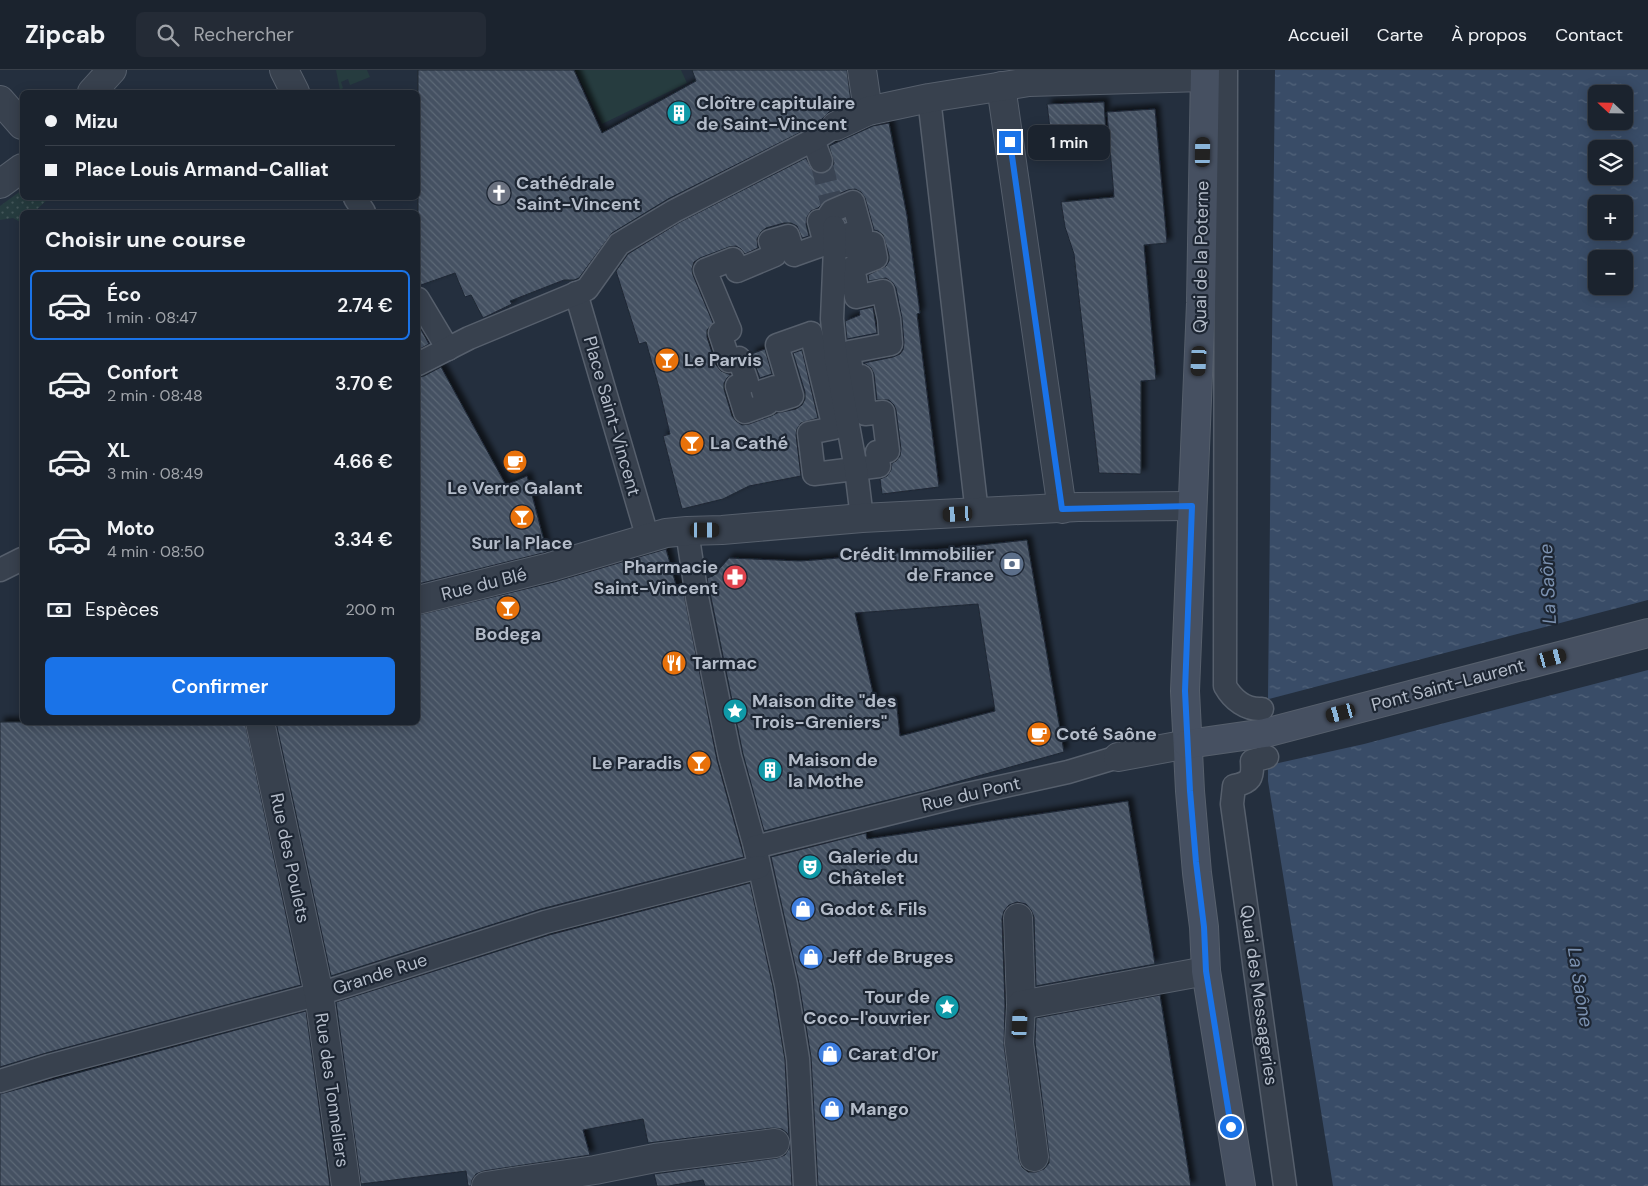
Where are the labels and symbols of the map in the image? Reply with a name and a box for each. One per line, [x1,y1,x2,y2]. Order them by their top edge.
north arrow [1588,85,1632,130]
place label: Cloître capitulaire de Saint-Vincent [696,91,856,136]
building icon: Cloître capitulaire de Saint-Vincent [666,100,692,126]
callout: 1 min [1028,124,1110,160]
route end [999,131,1021,153]
car [1195,137,1210,167]
place label: Cathédrale Saint-Vincent [516,171,640,216]
church icon: Cathédrale Saint-Vincent [486,180,512,206]
street label: Quai de la Poterne [1188,181,1214,333]
street label: Place Saint-Vincent [578,333,646,499]
car [1190,346,1207,376]
bar icon: Le Parvis [654,347,680,373]
place label: Le Parvis [684,348,762,372]
bar icon: La Cathé [679,430,705,456]
place label: La Cathé [710,431,788,455]
cafe icon: Le Verre Galant [502,449,528,475]
place label: Le Verre Galant [447,476,583,500]
bar icon: Sur la Place [509,504,535,530]
car [942,506,973,522]
car [690,523,720,538]
place label: Sur la Place [471,531,573,555]
place label: Crédit Immobilier de France [840,542,994,587]
water label: La Saône [1533,543,1562,625]
bank icon: Crédit Immobilier de France [999,551,1025,577]
place label: Pharmacie Saint-Vincent [594,555,718,600]
street label: Rue du Blé [439,562,529,606]
pharmacy icon: Pharmacie Saint-Vincent [722,564,748,590]
bar icon: Bodega [495,595,521,621]
place label: Bodega [475,622,541,646]
car [1535,647,1568,669]
restaurant icon: Tarmac [661,650,687,676]
place label: Tarmac [692,651,758,675]
street label: Pont Saint-Laurent [1369,653,1527,717]
place label: Maison dite "des Trois-Greniers" [752,689,897,734]
place icon: Maison dite "des Trois-Greniers" [722,698,748,724]
car [1324,702,1357,724]
cafe icon: Coté Saône [1026,721,1052,747]
place label: Coté Saône [1056,722,1157,746]
place label: Maison de la Mothe [788,748,878,793]
bar icon: Le Paradis [686,750,712,776]
place label: Le Paradis [592,751,682,775]
building icon: Maison de la Mothe [757,757,783,783]
street label: Rue du Pont [919,771,1023,817]
street label: Rue des Poulets [265,791,315,925]
place label: Galerie du Châtelet [828,845,918,890]
theatre icon: Galerie du Châtelet [797,854,823,880]
shop icon: Godot & Fils [790,896,816,922]
place label: Godot & Fils [820,897,927,921]
street label: Quai des Messageries [1234,903,1284,1087]
shop icon: Jeff de Bruges [798,944,824,970]
place label: Jeff de Bruges [828,945,954,969]
water label: La Saône [1562,945,1599,1029]
street label: Grande Rue [330,947,430,1001]
place label: Tour de Coco-l'ouvrier [803,985,930,1030]
place icon: Tour de Coco-l'ouvrier [934,994,960,1020]
car [1011,1009,1028,1039]
street label: Rue des Tonneliers [309,1011,355,1169]
shop icon: Carat d'Or [817,1041,843,1067]
place label: Carat d'Or [848,1042,938,1066]
shop icon: Mango [819,1096,845,1122]
place label: Mango [850,1097,909,1121]
route start [1220,1116,1242,1138]

